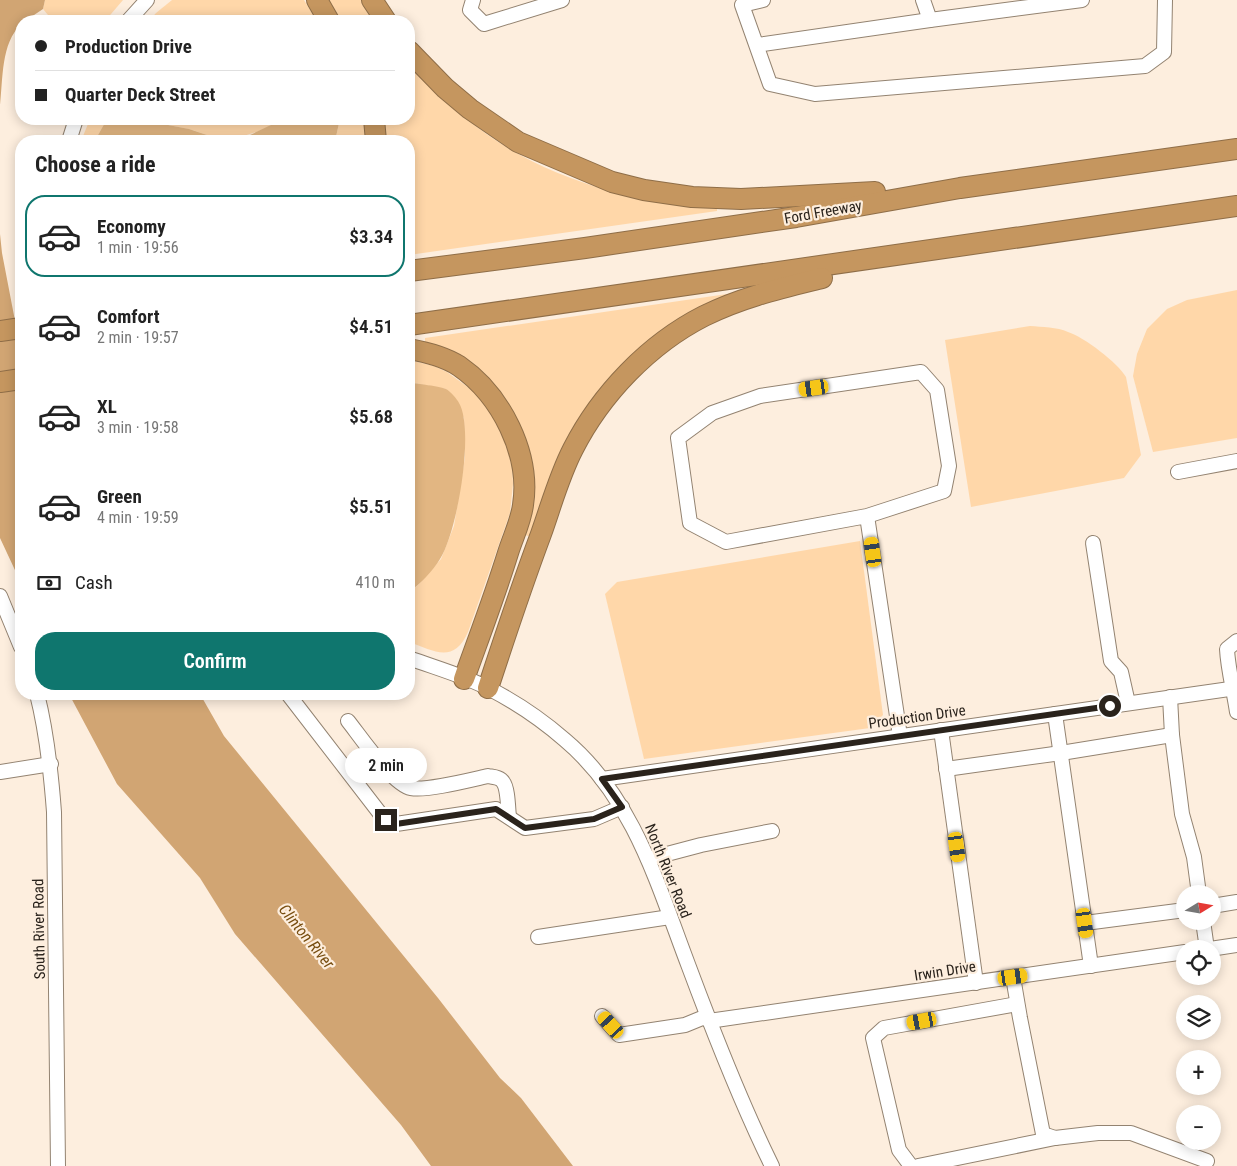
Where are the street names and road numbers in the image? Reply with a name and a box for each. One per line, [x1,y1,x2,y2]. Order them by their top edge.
street label: Ford Freeway [783,196,863,228]
street label: Production Drive [867,701,967,733]
street label: North River Road [641,821,695,921]
street label: South River Road [29,879,49,979]
street label: Irwin Drive [913,957,977,985]

